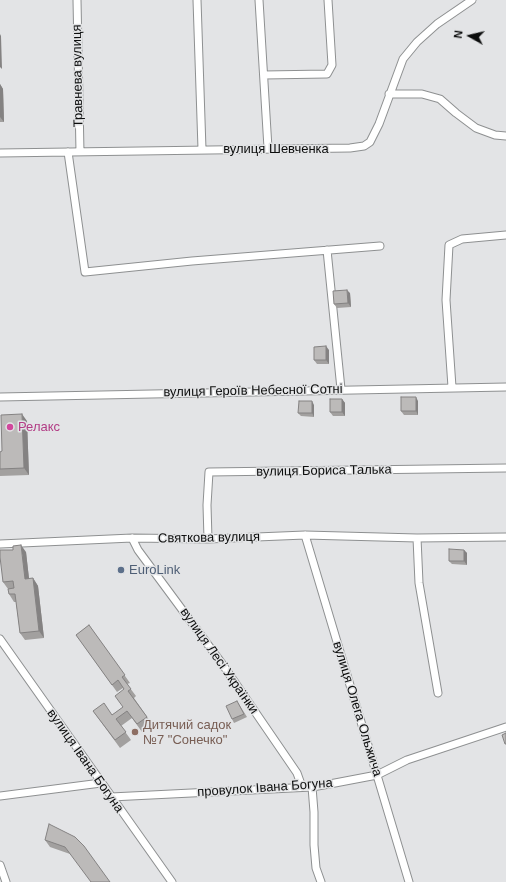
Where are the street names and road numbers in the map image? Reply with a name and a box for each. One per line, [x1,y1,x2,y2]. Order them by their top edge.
street label: Травнева вулиця [69,24,87,128]
street label: вулиця Шевченка [223,141,329,157]
street label: вулиця Героїв Небесної Сотні [163,382,343,400]
street label: вулиця Бориса Талька [256,462,392,480]
street label: Святкова вулиця [158,529,260,547]
street label: вулиця Лесі Українки [176,605,262,717]
street label: вулиця Олега Ольжича [329,640,385,778]
street label: вулиця Івана Богуна [43,706,127,816]
street label: провулок Івана Богуна [197,775,333,801]

